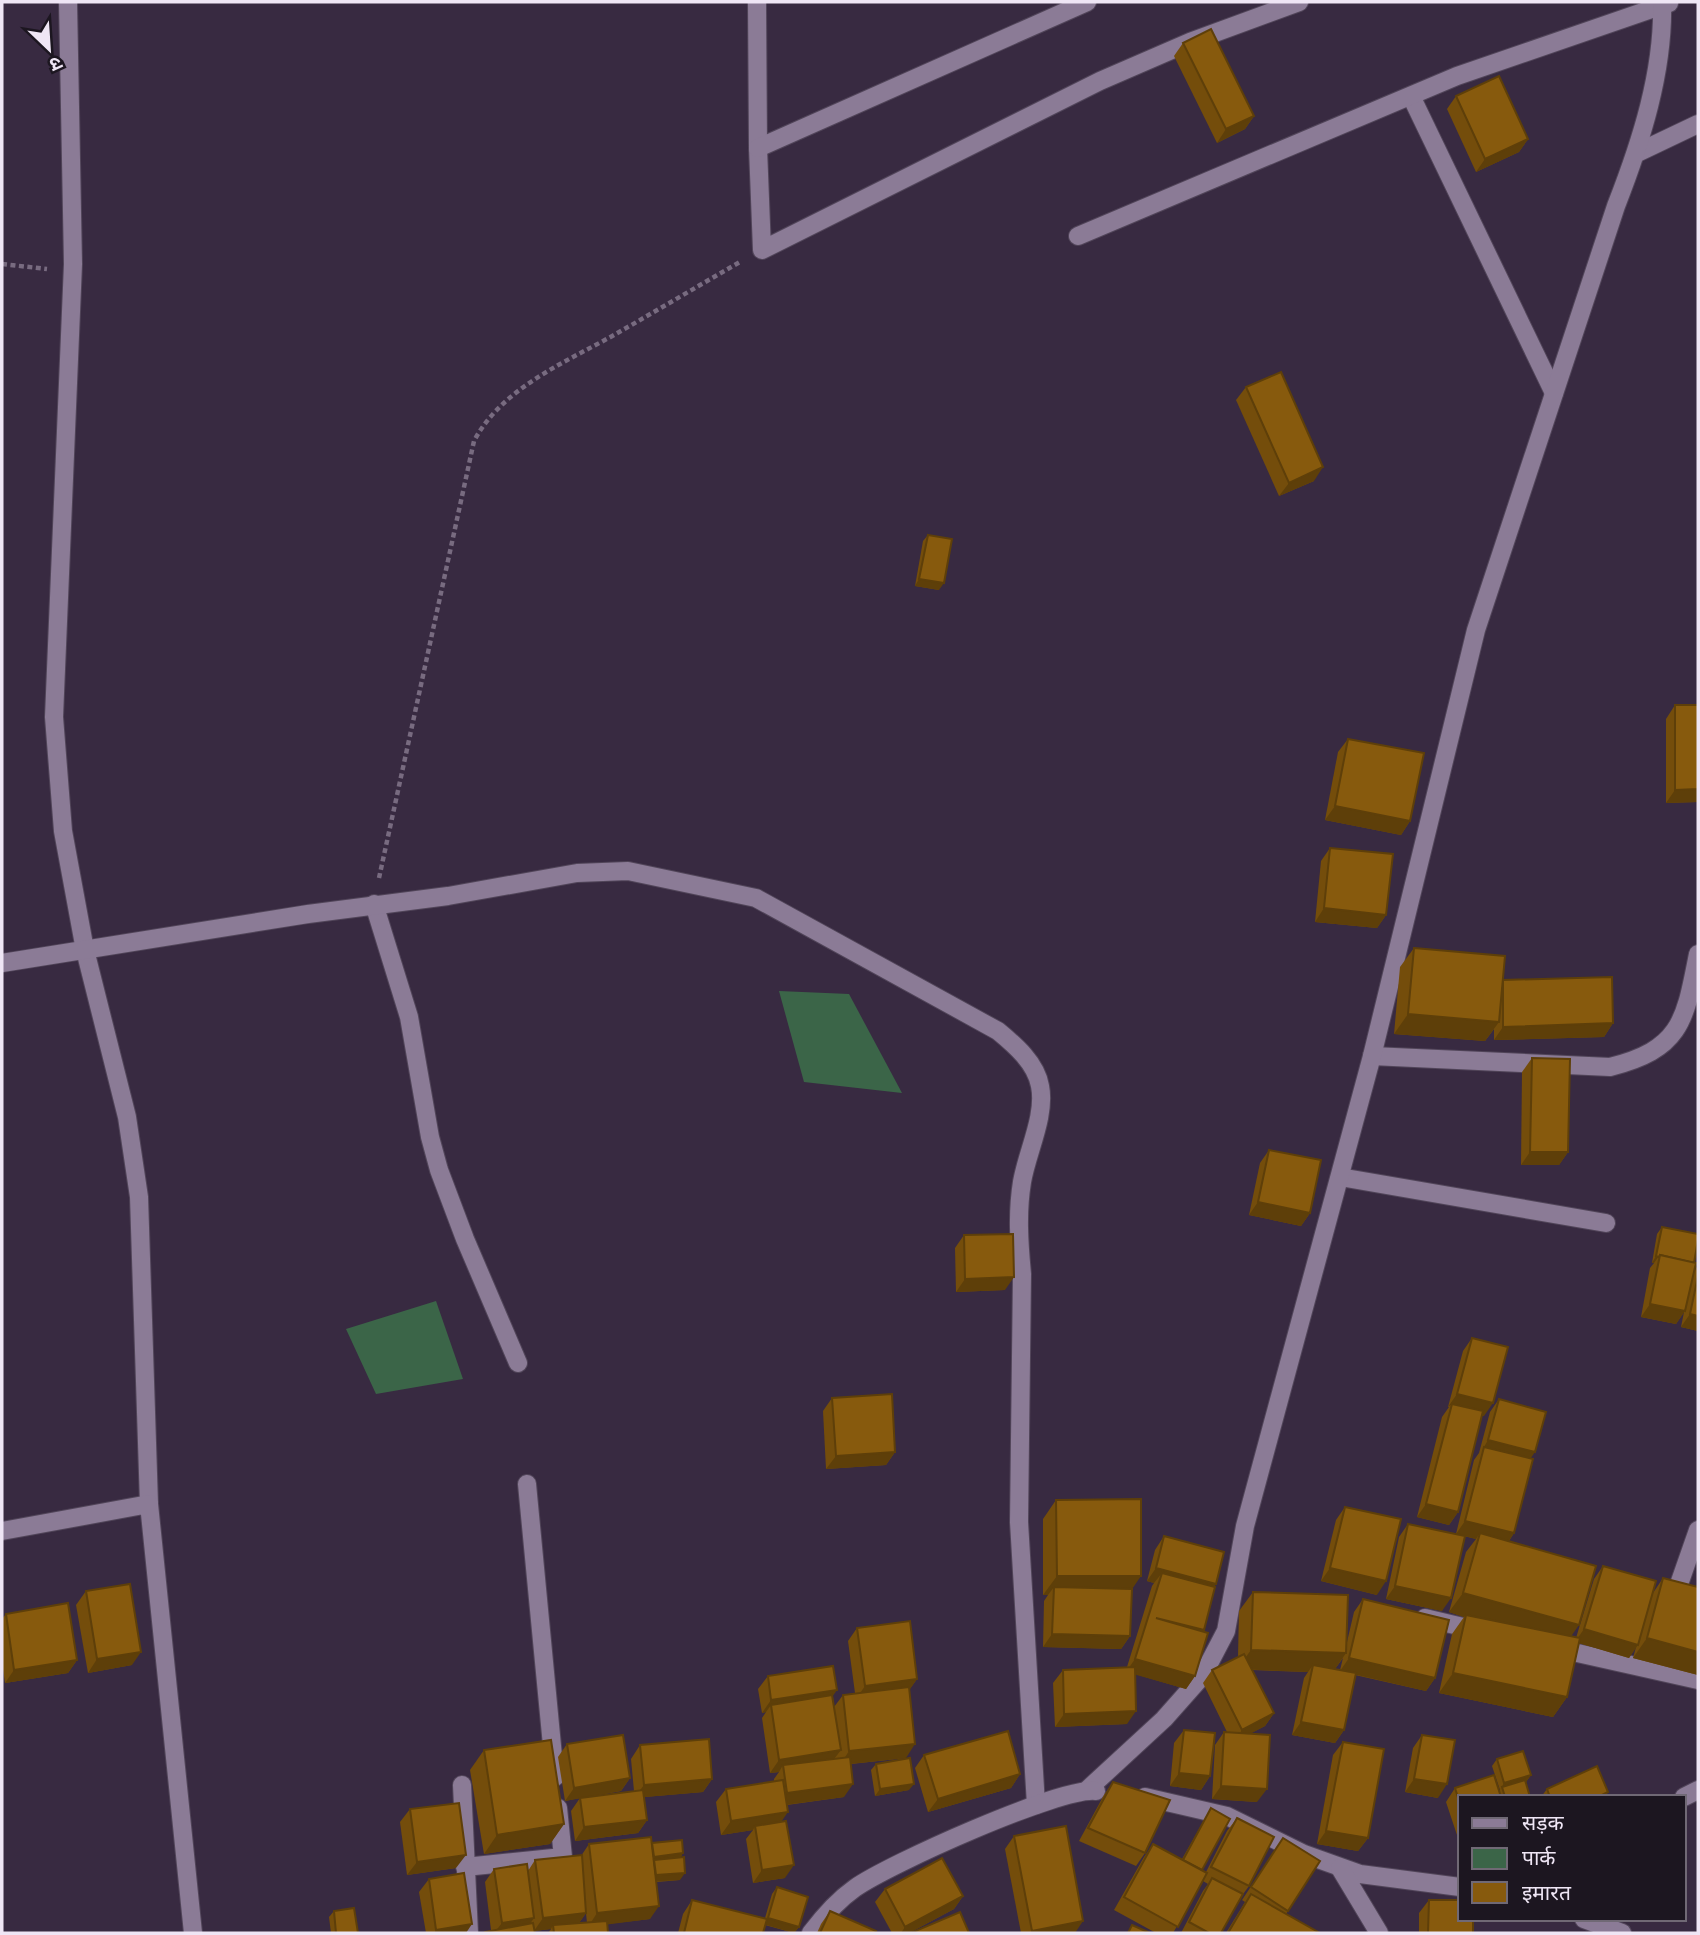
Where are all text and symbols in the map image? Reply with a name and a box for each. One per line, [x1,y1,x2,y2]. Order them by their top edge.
north arrow [14,14,84,84]
text: उ [45,51,66,78]
legend [1458,1795,1686,1921]
text: सड़क [1522,1809,1564,1836]
text: पार्क [1522,1844,1556,1871]
text: इमारत [1522,1879,1572,1906]

